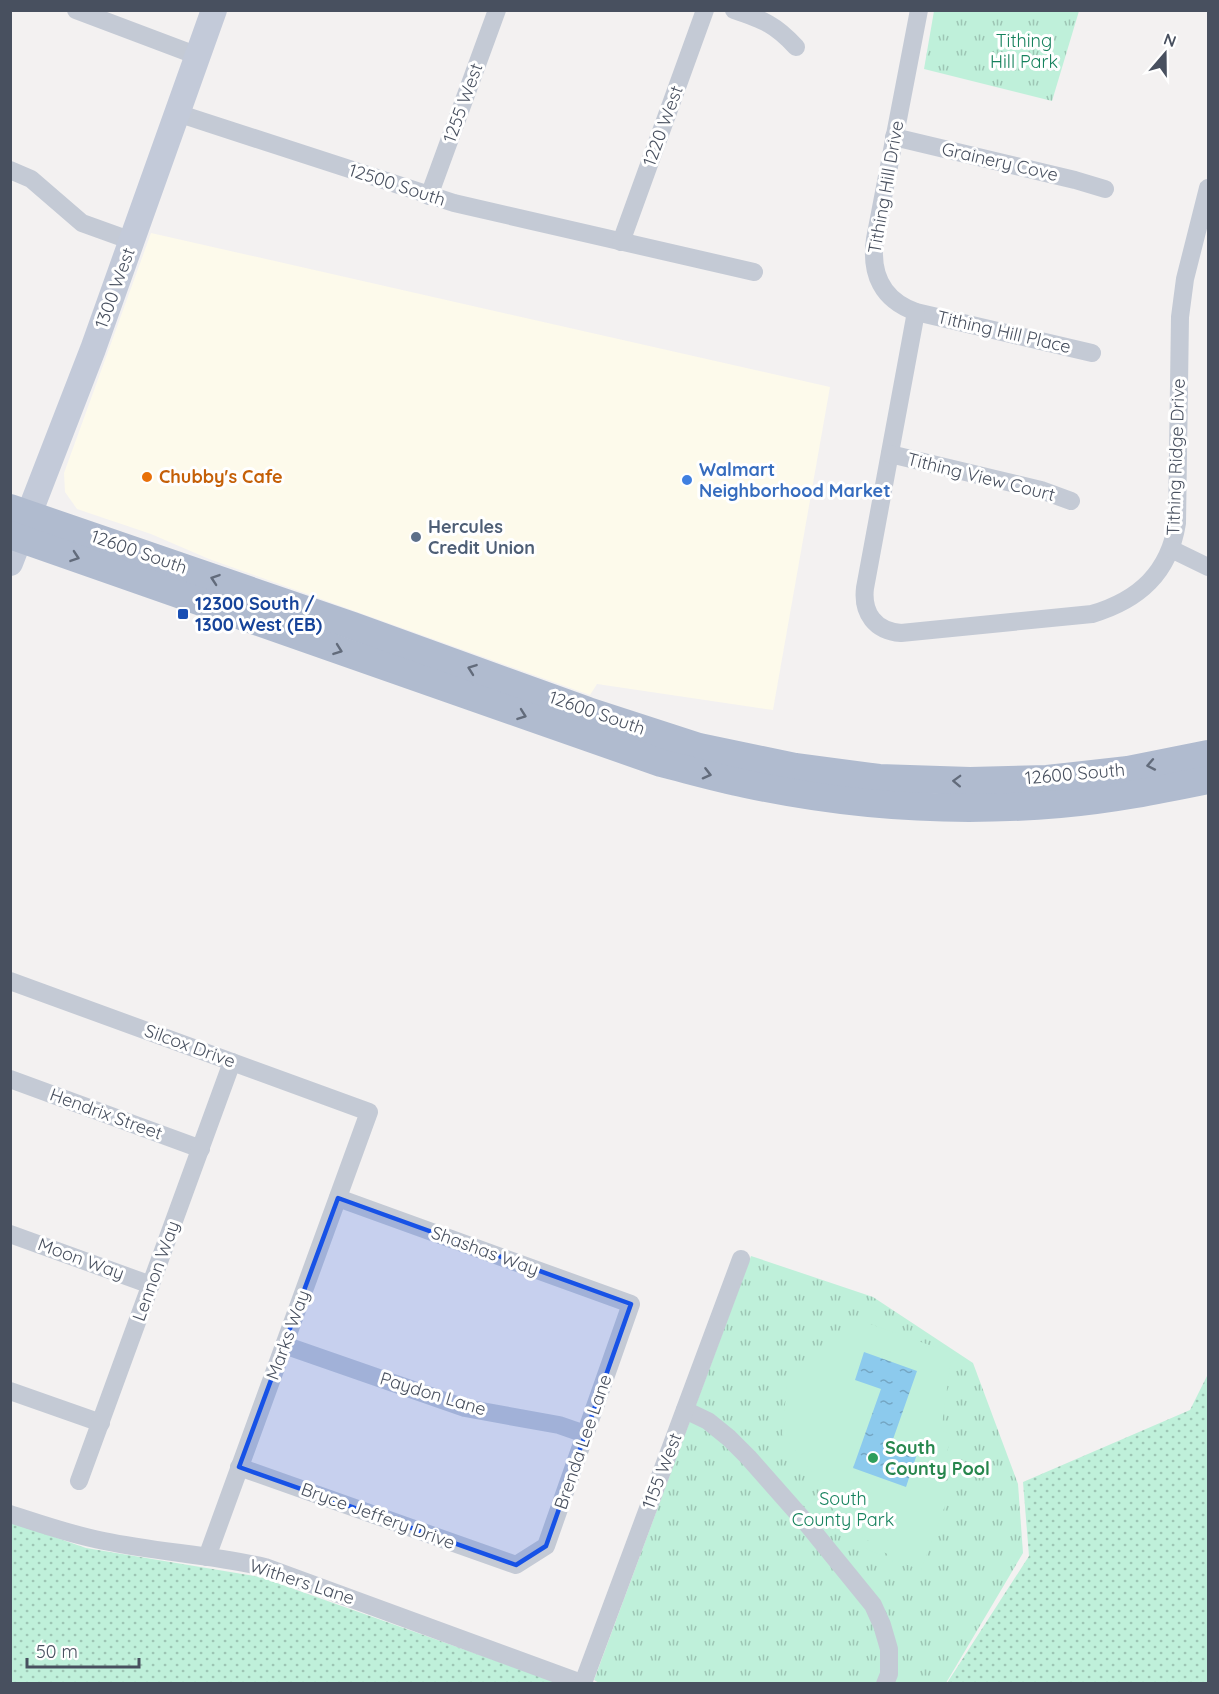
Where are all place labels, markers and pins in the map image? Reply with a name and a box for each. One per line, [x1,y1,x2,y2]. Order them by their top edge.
place label: Walmart Neighborhood Market [699,458,891,502]
place label: Chubby's Cafe [159,465,283,488]
marker: Chubby's Cafe [140,470,154,484]
marker: Walmart Neighborhood Market [680,473,694,487]
place label: Hercules Credit Union [428,515,535,559]
marker: Hercules Credit Union [409,530,423,544]
place label: 12300 South / 1300 West (EB) [195,592,322,636]
marker: 12300 South / 1300 West (EB) [176,607,190,621]
place label: South County Pool [885,1436,990,1480]
marker: South County Pool [866,1451,880,1465]

